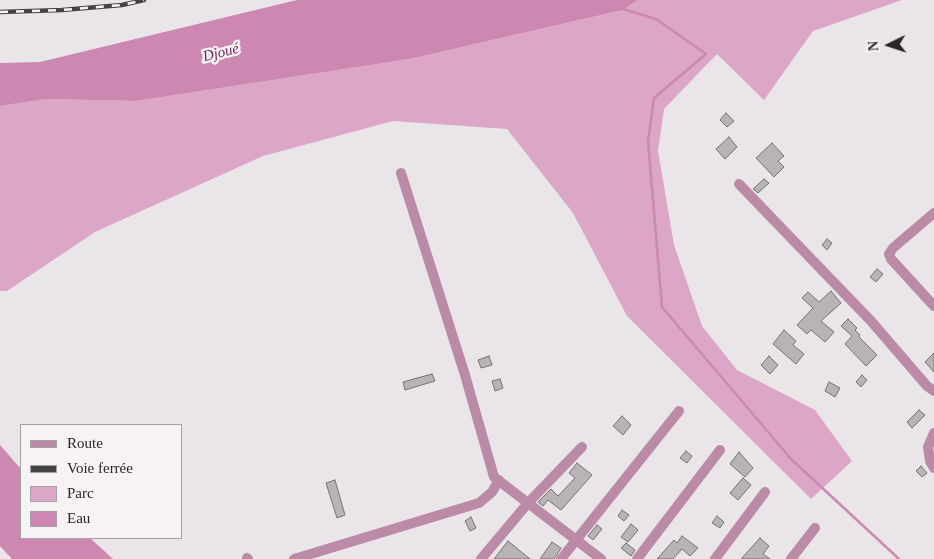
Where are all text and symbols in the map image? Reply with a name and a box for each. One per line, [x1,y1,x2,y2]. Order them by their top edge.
north arrow [864,20,914,70]
water label: Djoué [201,40,241,66]
text: N [866,41,881,52]
legend [20,424,182,539]
text: Route [67,435,103,451]
text: Voie ferrée [67,460,133,476]
text: Parc [67,485,94,501]
text: Eau [67,510,90,526]

